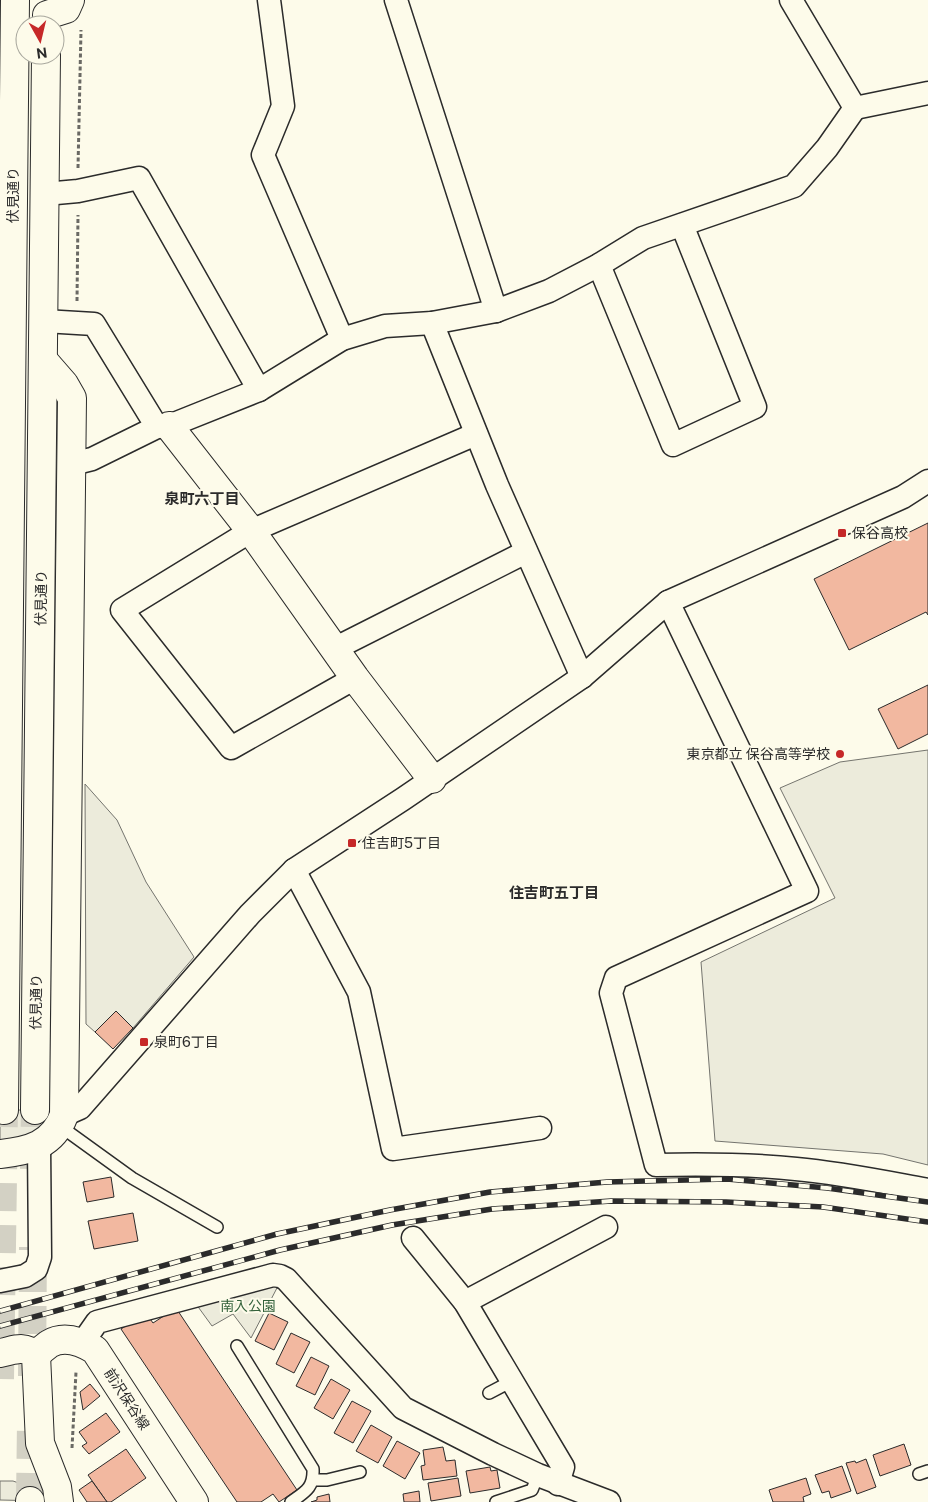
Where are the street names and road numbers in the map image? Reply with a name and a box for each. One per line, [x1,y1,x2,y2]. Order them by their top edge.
street label: 伏見通り [5,167,21,223]
street label: 伏見通り [33,570,49,626]
street label: 伏見通り [28,974,44,1030]
street label: 前沢保谷線 [101,1365,153,1433]

